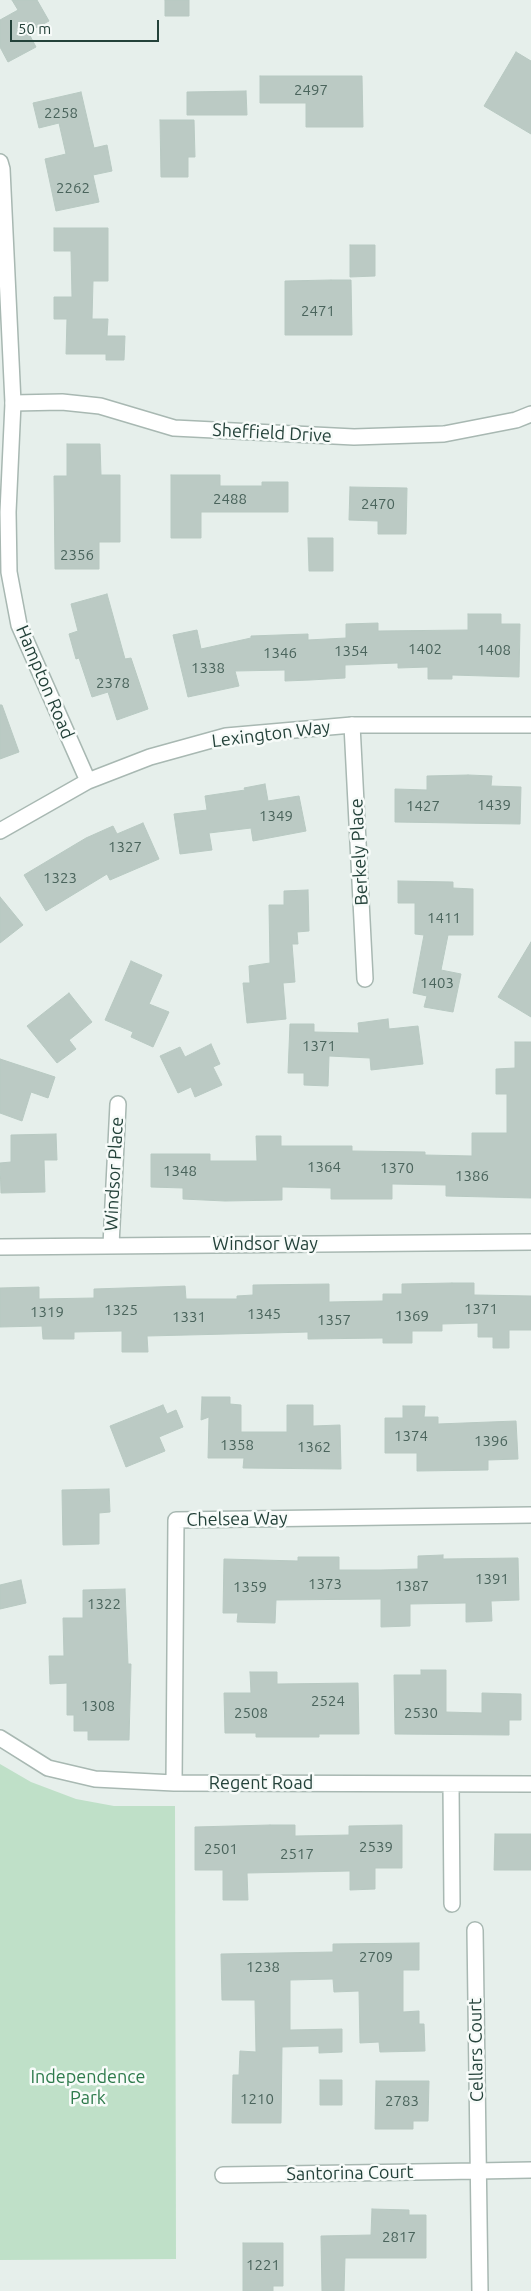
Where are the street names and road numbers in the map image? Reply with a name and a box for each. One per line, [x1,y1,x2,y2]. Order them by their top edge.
street label: Sheffield Drive [212,419,332,447]
street label: Hampton Road [11,622,79,742]
street label: Lexington Way [210,716,332,752]
street label: Berkely Place [345,798,373,906]
street label: Windsor Place [100,1116,128,1232]
street label: Windsor Way [212,1233,318,1255]
street label: Chelsea Way [186,1507,288,1531]
street label: Regent Road [209,1772,313,1794]
street label: Cellars Court [464,1998,488,2102]
street label: Santorina Court [286,2161,414,2185]

